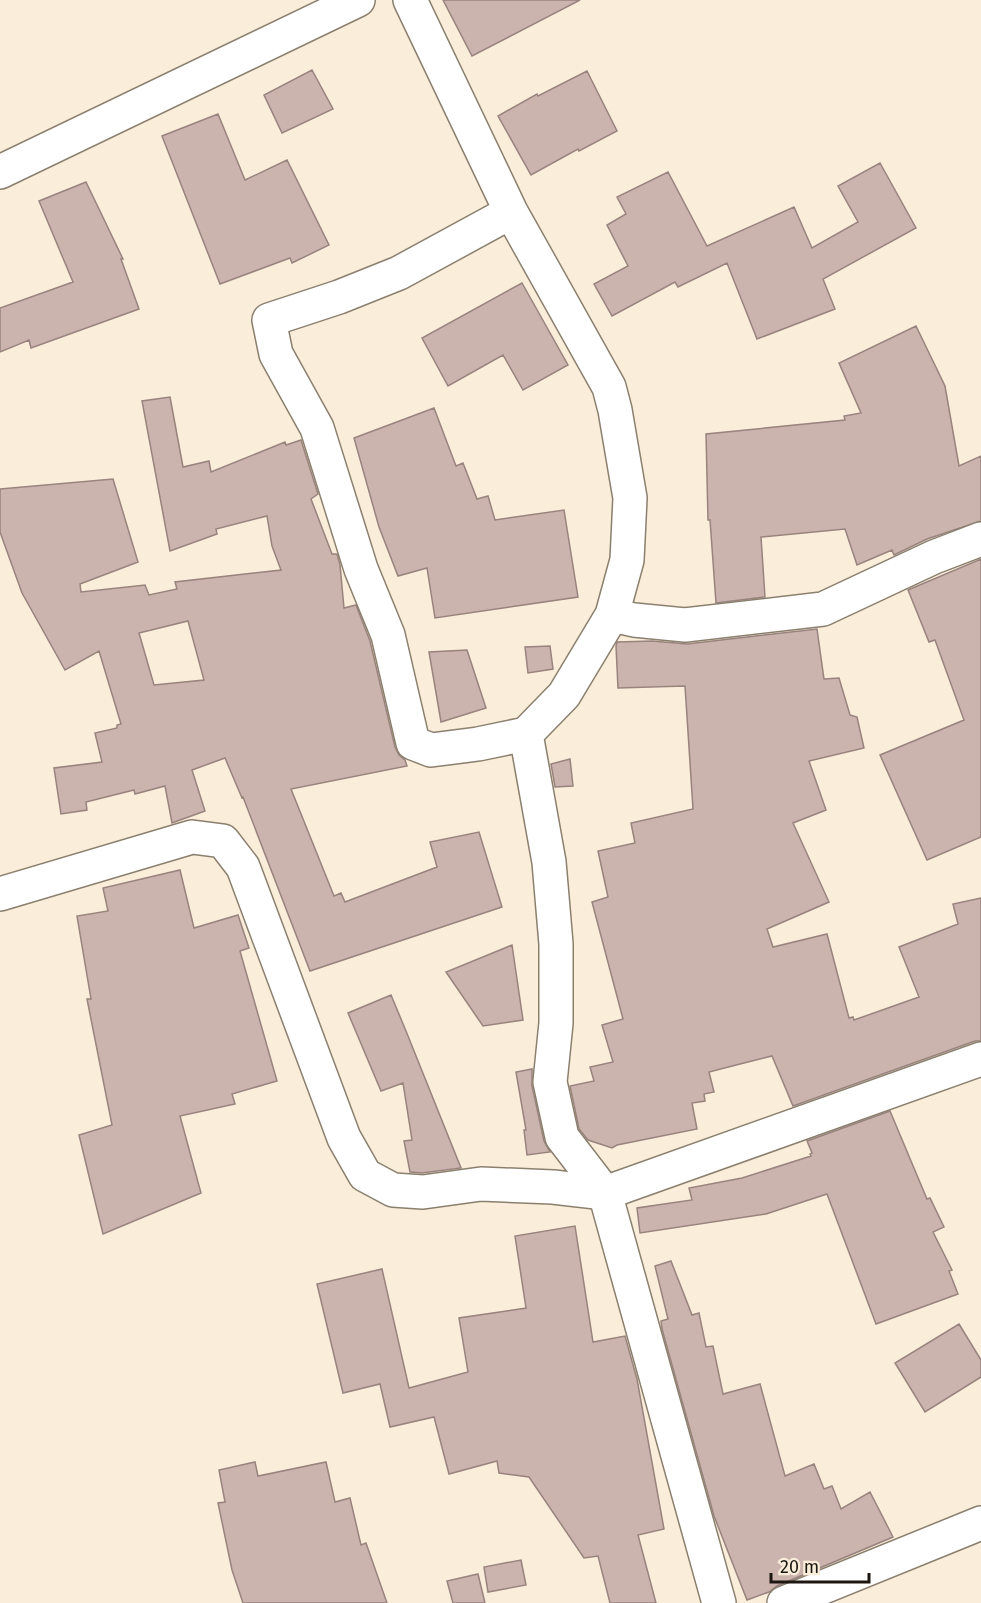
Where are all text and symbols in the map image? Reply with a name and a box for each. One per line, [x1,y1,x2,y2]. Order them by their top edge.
scale bar [771,1546,868,1584]
text: 20 m [780,1556,819,1578]

